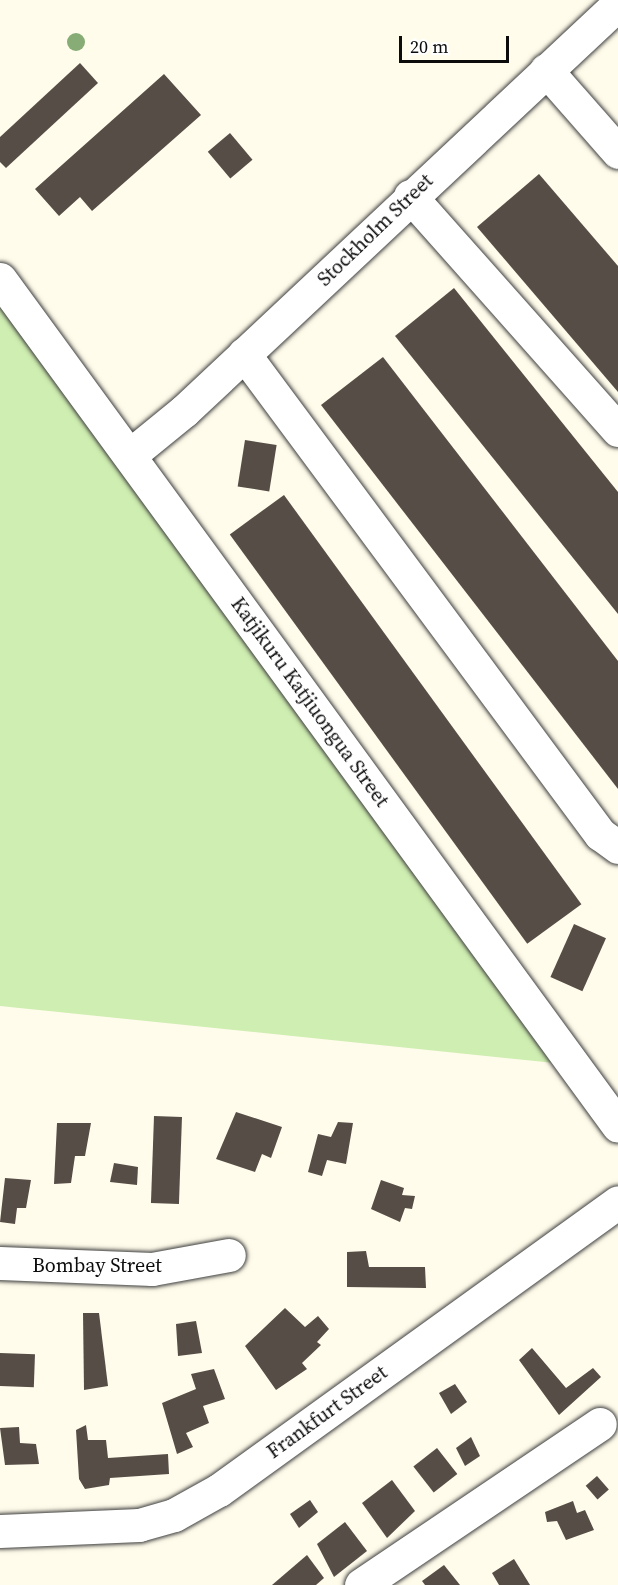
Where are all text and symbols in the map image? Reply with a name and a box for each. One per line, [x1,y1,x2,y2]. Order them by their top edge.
scale bar [402,24,512,62]
text: 20 m [410,34,448,59]
street label: Stockholm Street [312,169,438,291]
street label: Katjikuru Katjiuongua Street [226,593,394,811]
street label: Bombay Street [32,1253,162,1277]
street label: Frankfurt Street [262,1360,392,1464]

